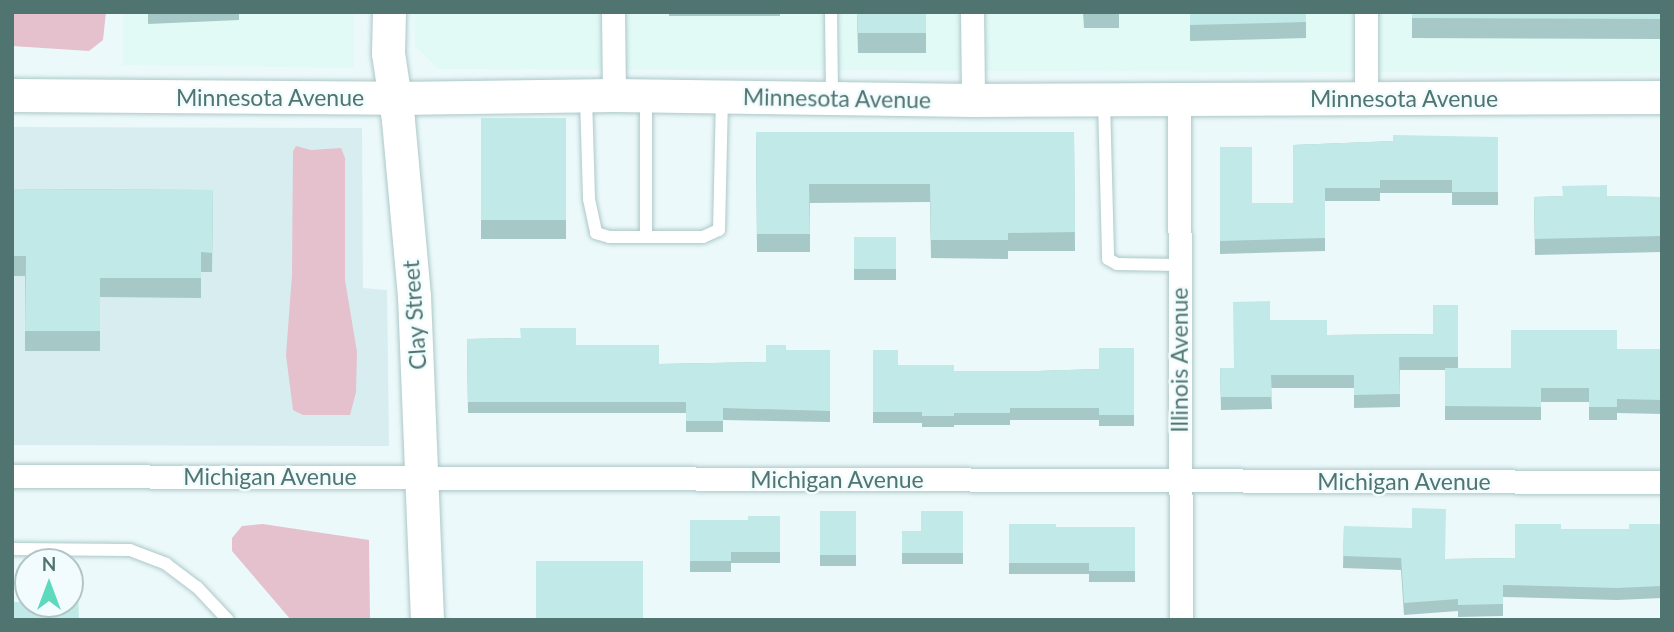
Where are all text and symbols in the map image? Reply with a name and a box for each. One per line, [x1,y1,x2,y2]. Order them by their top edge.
street label: Minnesota Avenue [175,83,365,111]
street label: Minnesota Avenue [742,83,932,113]
street label: Minnesota Avenue [1309,84,1499,112]
street label: Clay Street [396,259,432,371]
street label: Illinois Avenue [1165,287,1193,433]
street label: Michigan Avenue [183,462,357,490]
street label: Michigan Avenue [750,465,924,493]
street label: Michigan Avenue [1317,467,1491,495]
north arrow [14,548,84,618]
text: N [42,552,56,575]

